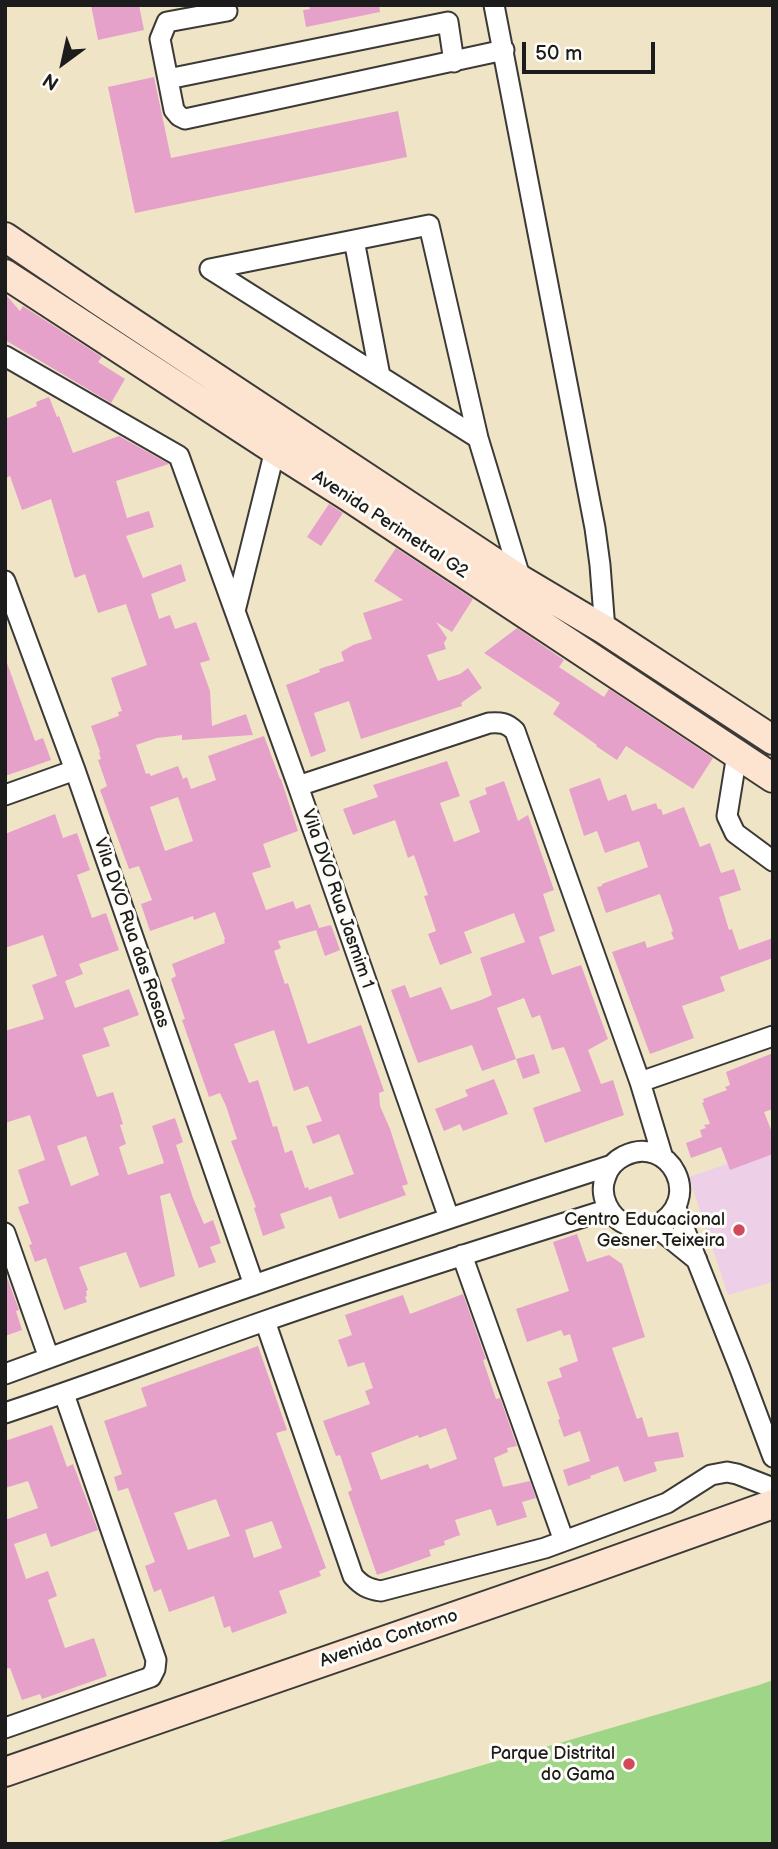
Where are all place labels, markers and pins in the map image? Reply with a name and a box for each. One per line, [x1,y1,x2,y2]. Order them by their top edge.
place label: Centro Educacional Gesner Teixeira [564,1209,725,1252]
marker: Centro Educacional Gesner Teixeira [731,1222,747,1238]
place label: Parque Distrital do Gama [490,1743,615,1786]
marker: Parque Distrital do Gama [621,1756,637,1772]

